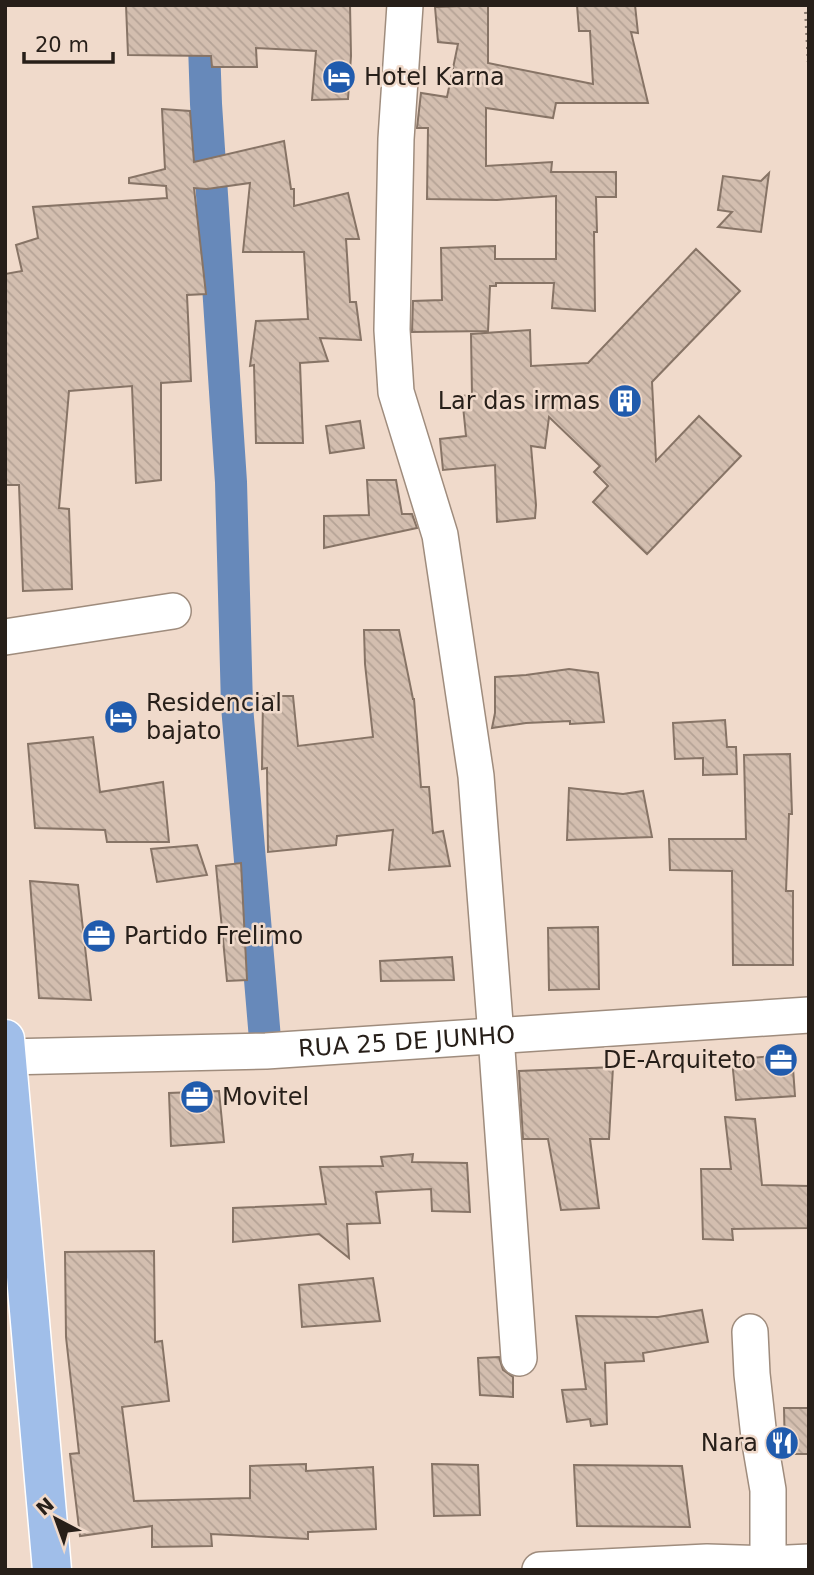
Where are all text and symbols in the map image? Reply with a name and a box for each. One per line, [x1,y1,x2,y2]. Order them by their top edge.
scale bar [24,21,114,65]
text: 20 m [35,33,89,57]
hotel icon: Hotel Karna [320,58,358,96]
place label: Hotel Karna [364,63,505,91]
building icon: Lar das irmas [606,382,644,420]
place label: Lar das irmas [438,387,600,415]
place label: Residencial bajato [146,689,282,745]
hotel icon: Residencial bajato [102,698,140,736]
office icon: Partido Frelimo [80,917,118,955]
place label: Partido Frelimo [124,922,303,950]
street label: RUA 25 DE JUNHO [297,1021,516,1063]
office icon: DE-Arquiteto [762,1041,800,1079]
place label: DE-Arquiteto [603,1046,756,1074]
office icon: Movitel [178,1078,216,1116]
place label: Movitel [222,1083,309,1111]
restaurant icon: Nara [763,1424,801,1462]
place label: Nara [701,1429,758,1457]
north arrow [21,1484,91,1554]
text: N [32,1493,58,1520]

